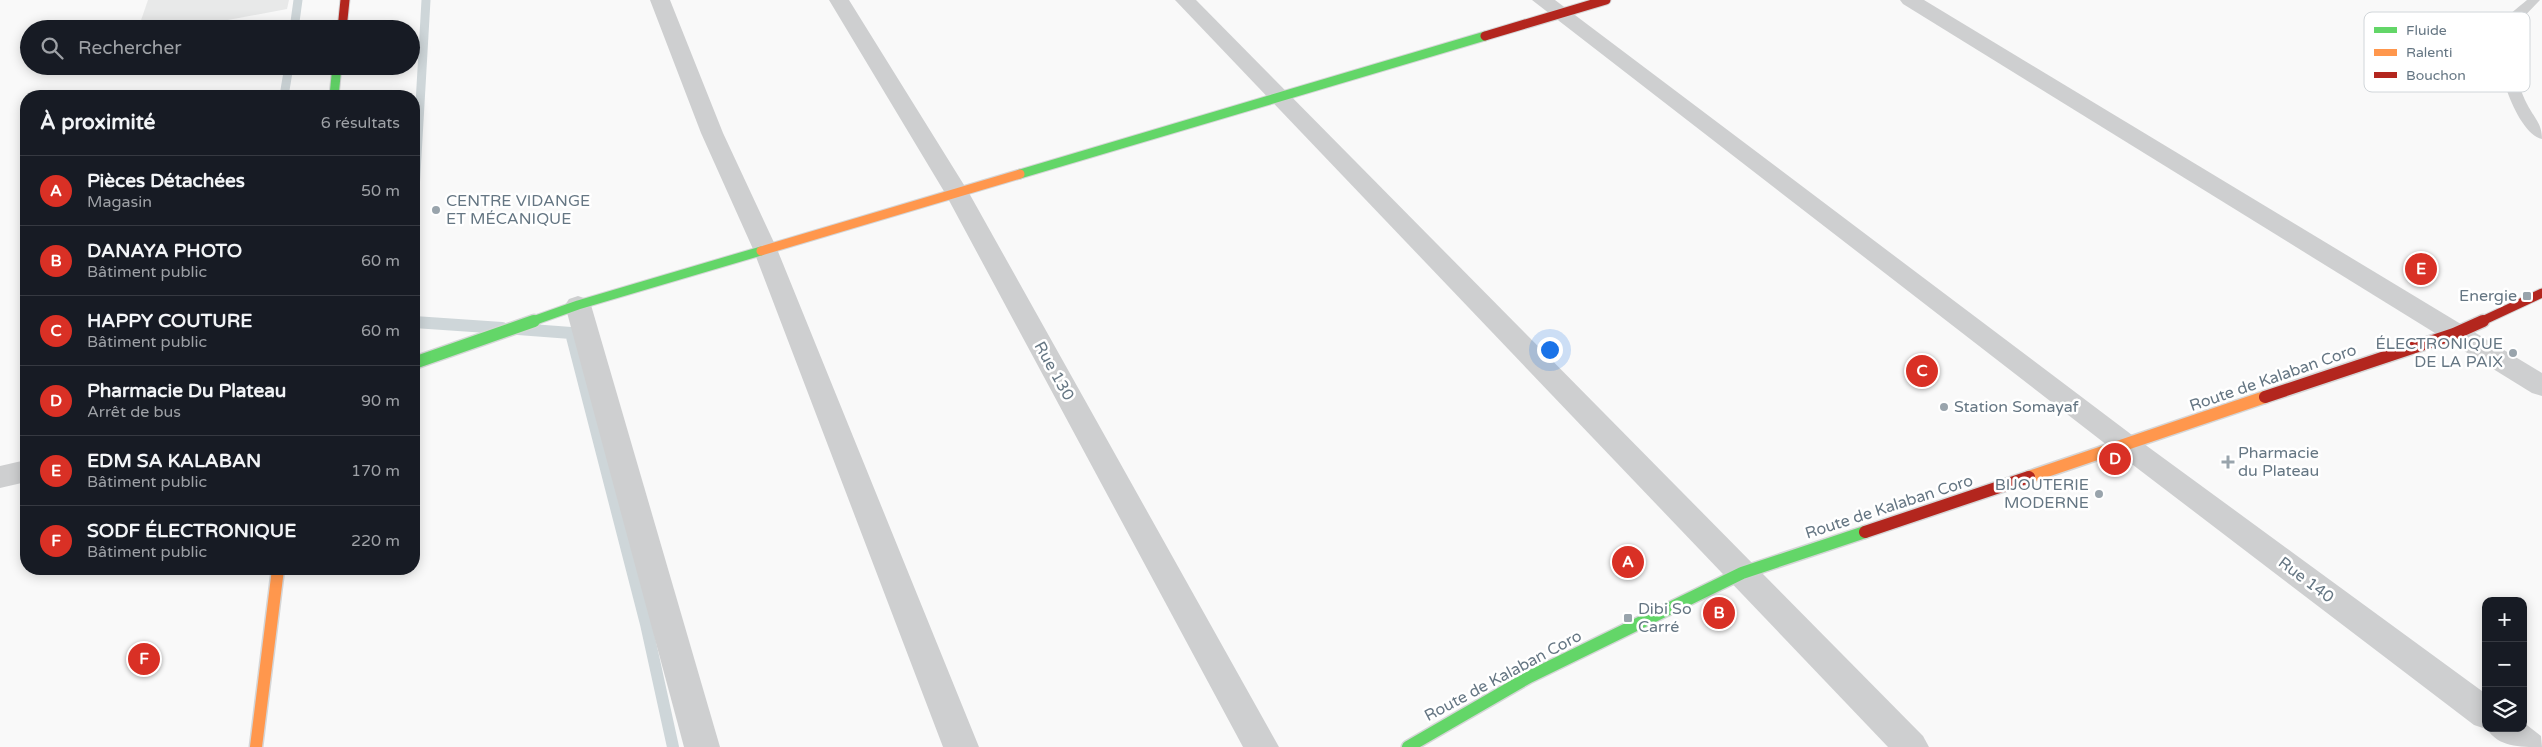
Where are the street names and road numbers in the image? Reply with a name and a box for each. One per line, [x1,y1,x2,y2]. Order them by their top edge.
street label: Rue 130 [1030,338,1078,404]
street label: Route de Kalaban Coro [2187,340,2359,416]
street label: Route de Kalaban Coro [1803,470,1975,544]
street label: Rue 140 [2274,553,2338,607]
street label: Route de Kalaban Coro [1421,626,1585,726]

